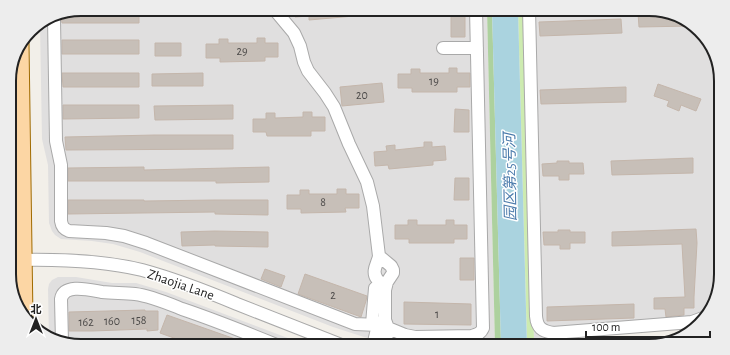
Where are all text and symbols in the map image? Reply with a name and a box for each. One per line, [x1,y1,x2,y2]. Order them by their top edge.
house number: 29 [236,45,248,57]
house number: 19 [429,75,439,87]
house number: 20 [356,89,368,101]
water label: 园区第25号河 [501,130,519,221]
house number: 8 [320,196,326,208]
street label: Zhaojia Lane [145,267,216,303]
house number: 2 [330,289,336,301]
north arrow [16,299,56,339]
text: 北 [31,304,42,315]
house number: 1 [435,308,439,320]
scale bar [586,313,710,339]
house number: 158 [132,314,147,326]
house number: 160 [104,315,120,327]
house number: 162 [78,316,94,328]
text: 100 m [592,321,620,333]

